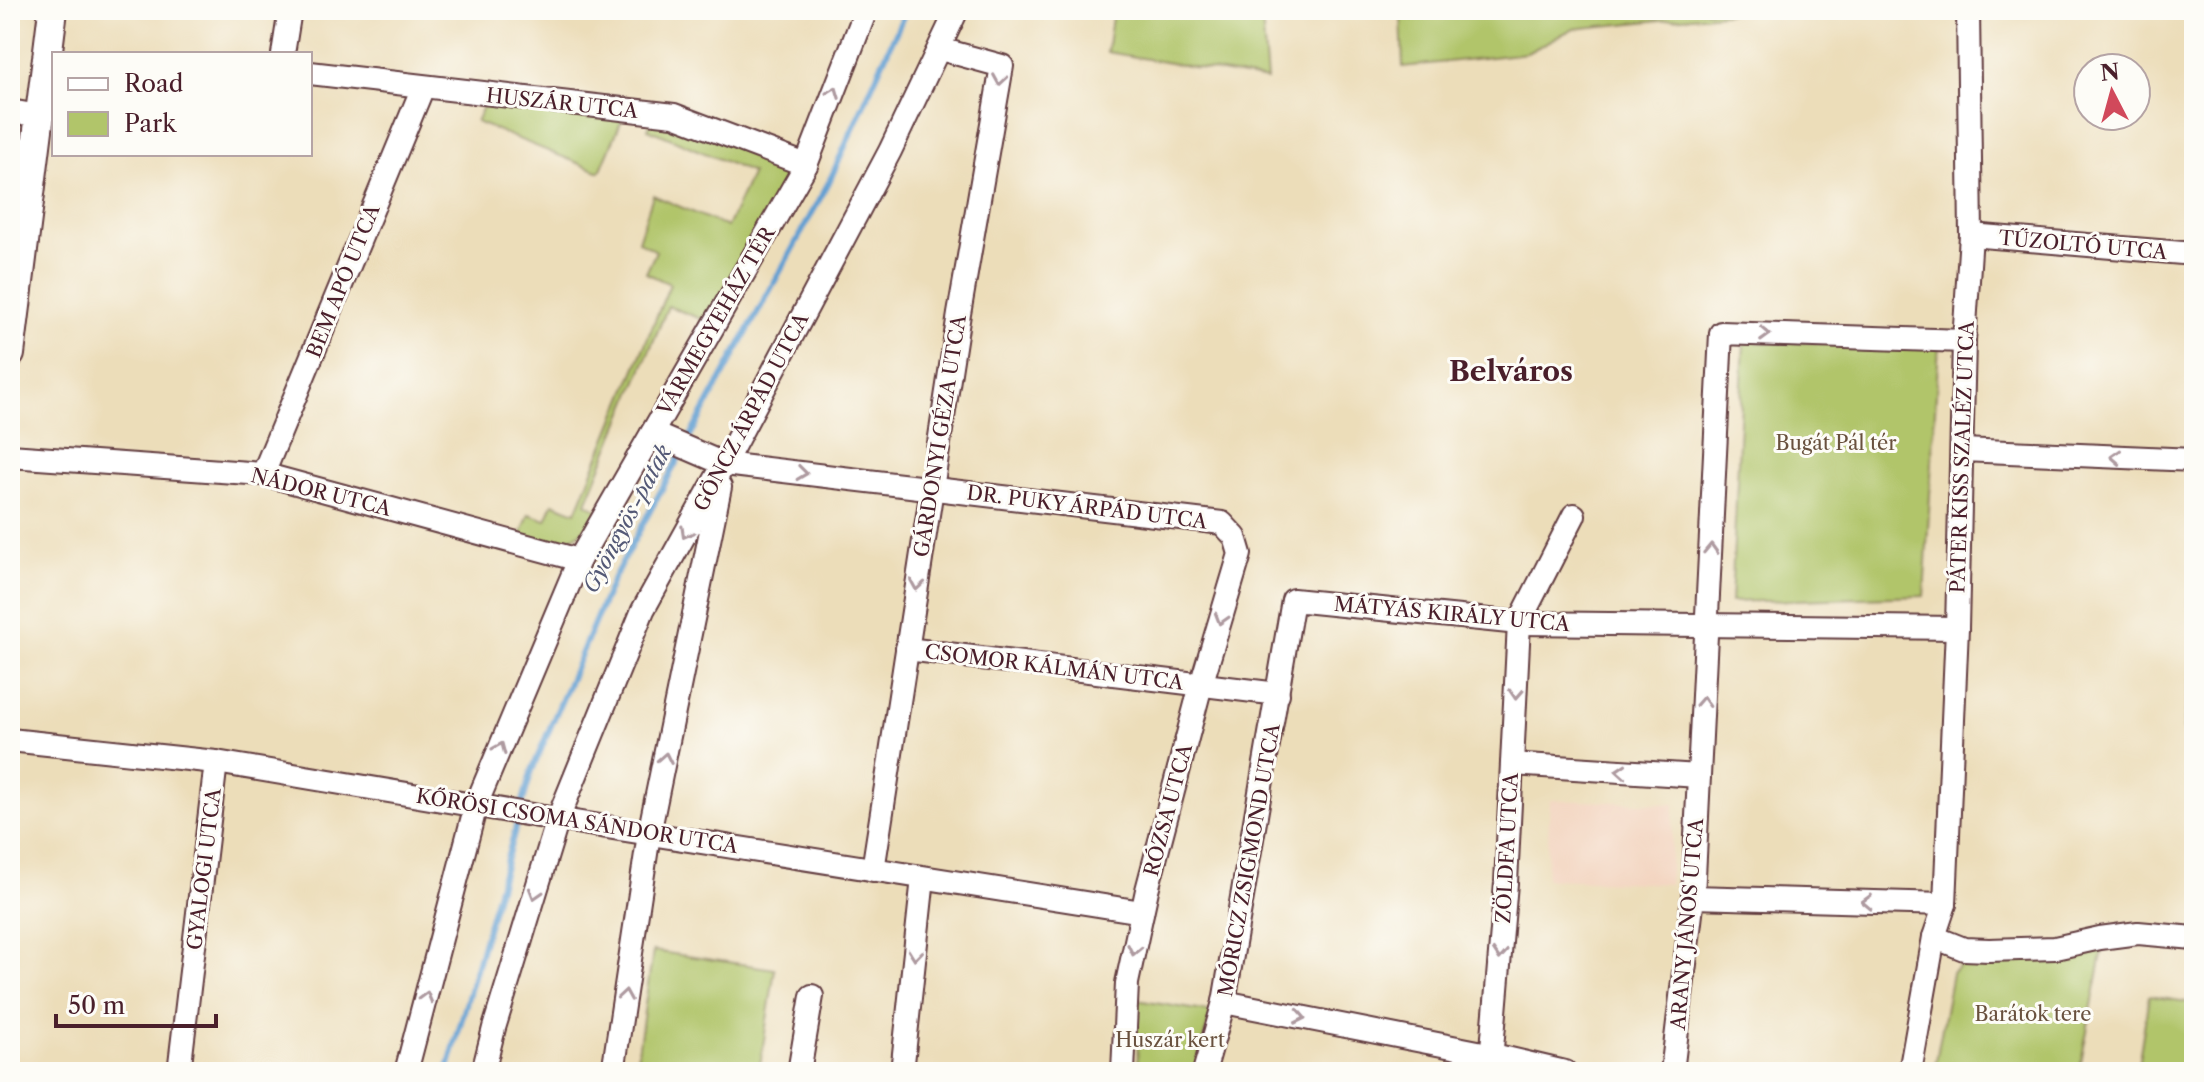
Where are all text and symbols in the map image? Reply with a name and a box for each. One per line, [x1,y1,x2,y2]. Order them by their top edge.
legend [52,52,312,156]
north arrow [2072,52,2152,132]
text: N [2099,58,2121,87]
text: Road [124,69,184,98]
one-way arrow [992,73,1009,86]
street label: HUSZÁR UTCA [485,82,640,123]
one-way arrow [824,86,841,100]
text: Park [124,109,177,138]
street label: BEM APÓ UTCA [300,199,385,361]
street label: VÁRMEGYEHÁZ TÉR [651,221,781,420]
street label: TŰZOLTÓ UTCA [1998,225,2170,264]
street label: GÖNCZ ÁRPÁD UTCA [688,307,814,515]
street label: GÁRDONYI GÉZA UTCA [908,312,971,559]
street label: PÁTER KISS SZALÉZ UTCA [1944,319,1979,594]
one-way arrow [1759,326,1772,343]
district label: Belváros [1449,354,1573,388]
park label: Bugát Pál tér [1775,431,1897,455]
water label: Gyöngyös-patak [577,440,678,598]
one-way arrow [2109,449,2122,466]
street label: NÁDOR UTCA [248,462,395,521]
one-way arrow [796,465,809,482]
street label: DR. PUKY ÁRPÁD UTCA [965,479,1210,534]
one-way arrow [680,524,696,538]
one-way arrow [1703,542,1720,555]
one-way arrow [909,578,926,592]
street label: MÁTYÁS KIRÁLY UTCA [1333,591,1572,636]
one-way arrow [1214,612,1230,626]
street label: CSOMOR KÁLMÁN UTCA [923,638,1186,695]
one-way arrow [1507,688,1524,701]
one-way arrow [1695,695,1712,707]
street label: MÓRICZ ZSIGMOND UTCA [1212,720,1285,998]
street label: RÓZSA UTCA [1138,740,1198,879]
one-way arrow [491,742,507,756]
one-way arrow [655,751,672,765]
one-way arrow [1614,763,1627,780]
street label: ZÖLDFA UTCA [1490,771,1523,924]
street label: KŐRÖSI CSOMA SÁNDOR UTCA [414,783,741,858]
street label: GYALOGI UTCA [182,786,226,951]
street label: ARANY JÁNOS UTCA [1665,816,1708,1032]
one-way arrow [529,886,545,900]
one-way arrow [1860,893,1873,911]
one-way arrow [1126,943,1143,956]
one-way arrow [1492,948,1509,961]
one-way arrow [906,949,923,962]
scale bar [56,978,216,1028]
one-way arrow [616,988,633,1002]
one-way arrow [417,990,434,1004]
text: 50 m [68,991,125,1020]
park label: Barátok tere [1975,1002,2091,1026]
one-way arrow [1294,1007,1307,1024]
park label: Huszár kert [1115,1028,1225,1052]

